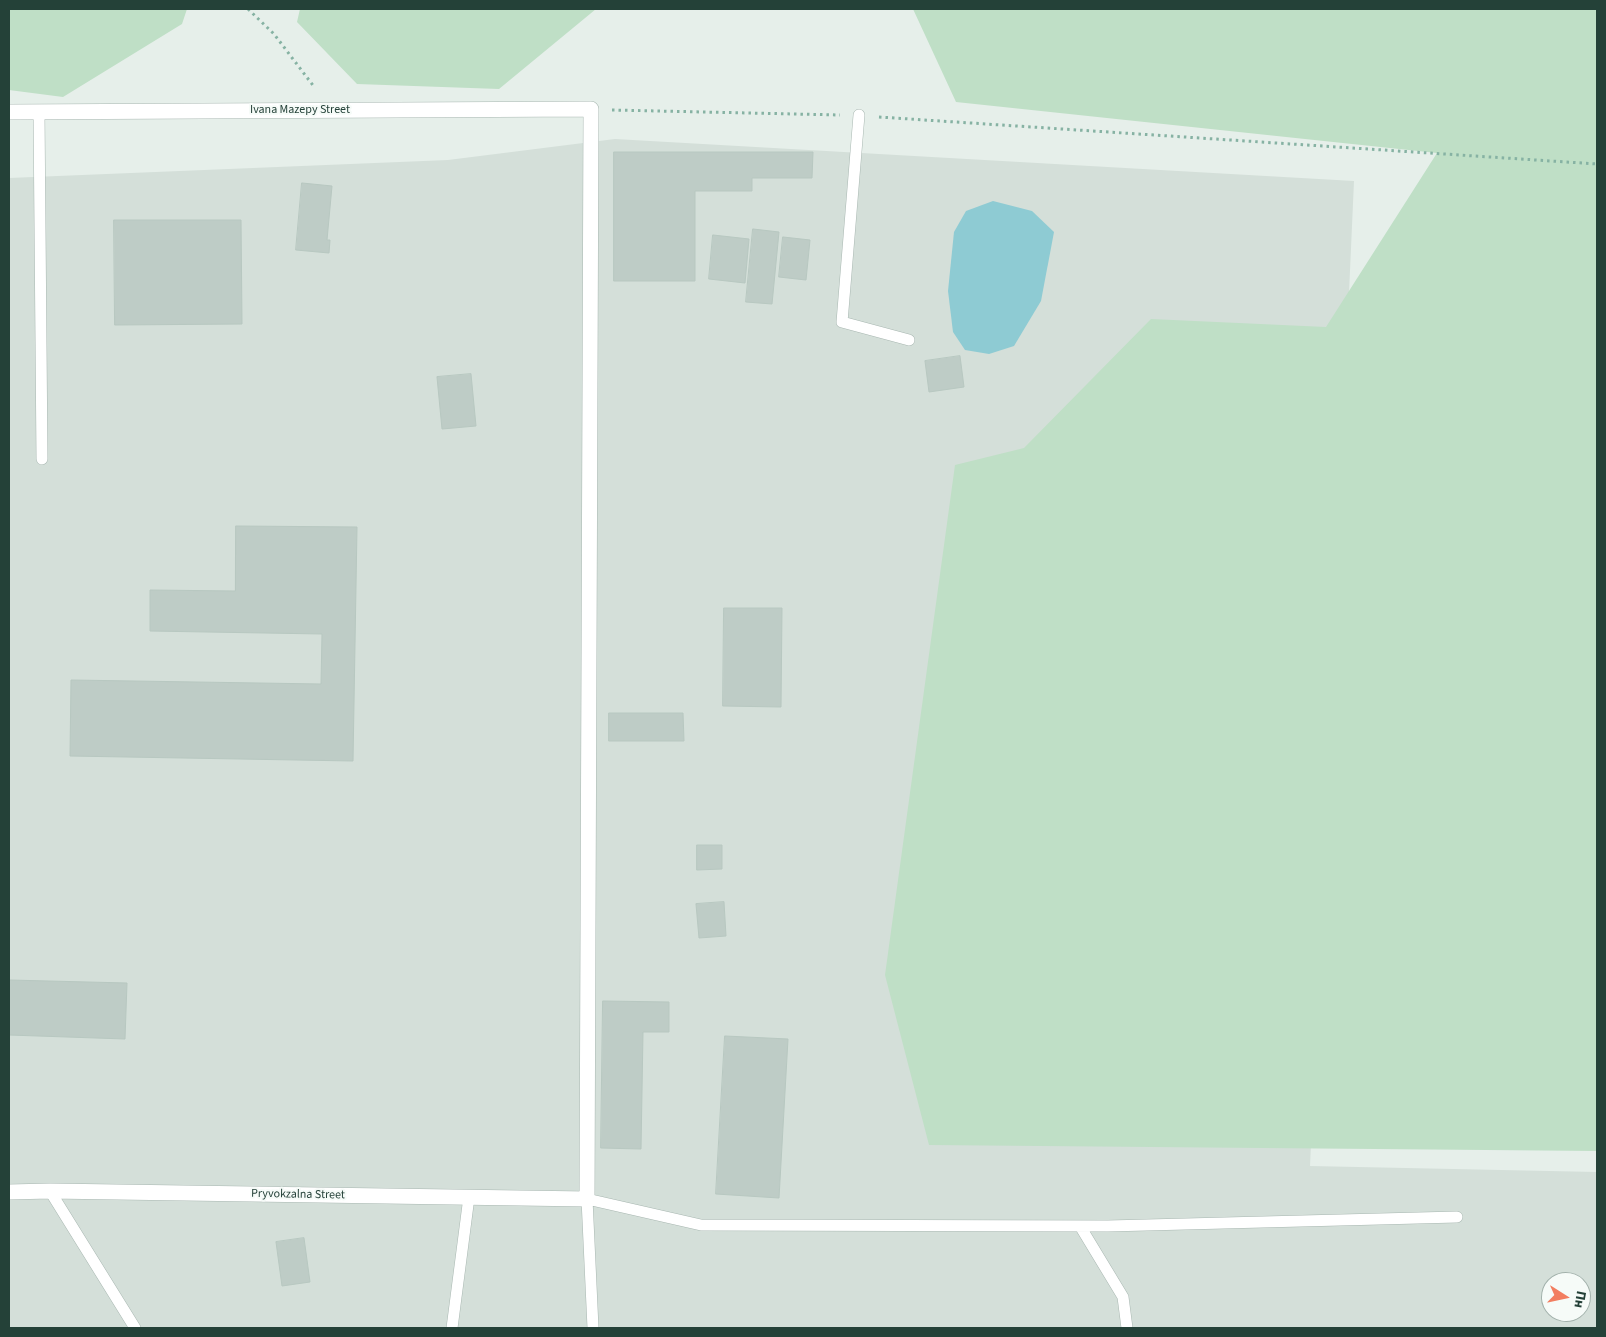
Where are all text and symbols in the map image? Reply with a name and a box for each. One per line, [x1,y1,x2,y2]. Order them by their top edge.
street label: Ivana Mazepy Street [250,103,350,117]
street label: Pryvokzalna Street [251,1187,345,1203]
north arrow [1541,1272,1591,1322]
text: Пн [1568,1289,1591,1310]

